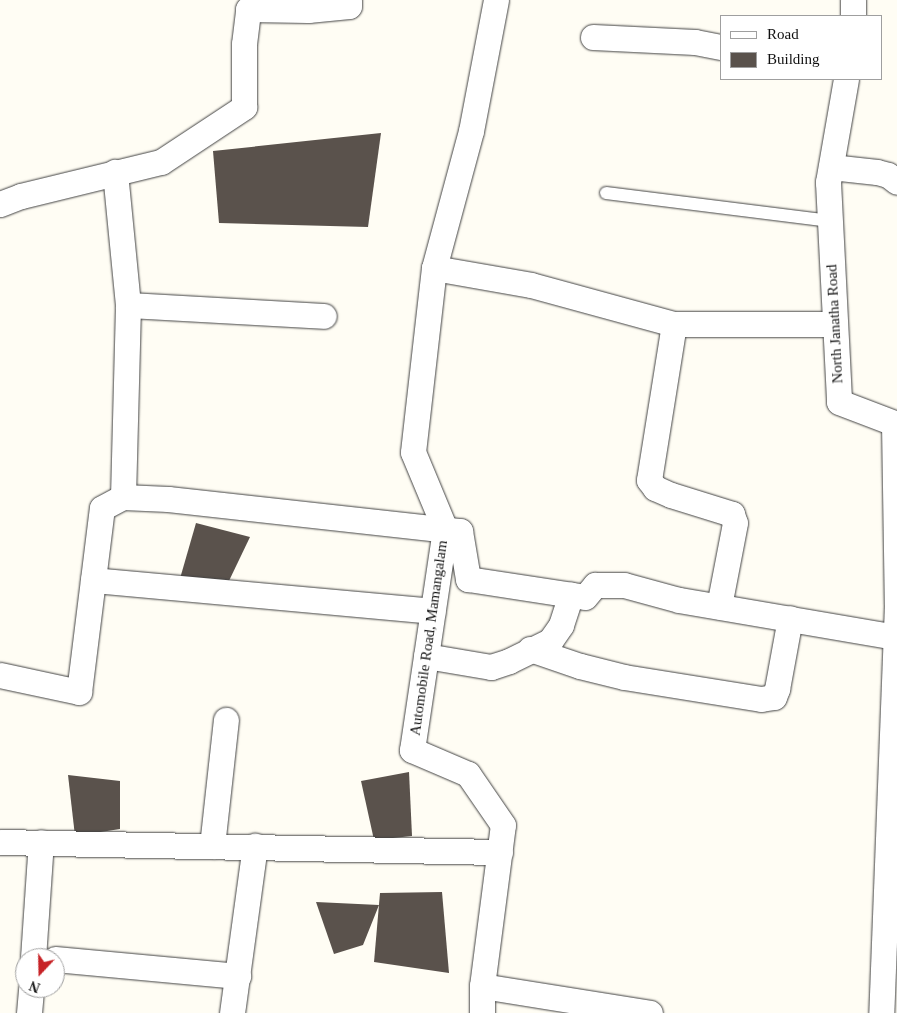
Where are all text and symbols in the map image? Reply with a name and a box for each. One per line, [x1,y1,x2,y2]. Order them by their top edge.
legend [720,15,882,80]
text: Road [767,26,799,42]
text: Building [767,51,820,67]
street label: North Janatha Road [823,264,847,384]
street label: Automobile Road, Mamangalam [406,539,452,737]
north arrow [15,948,65,998]
text: N [27,978,42,995]

